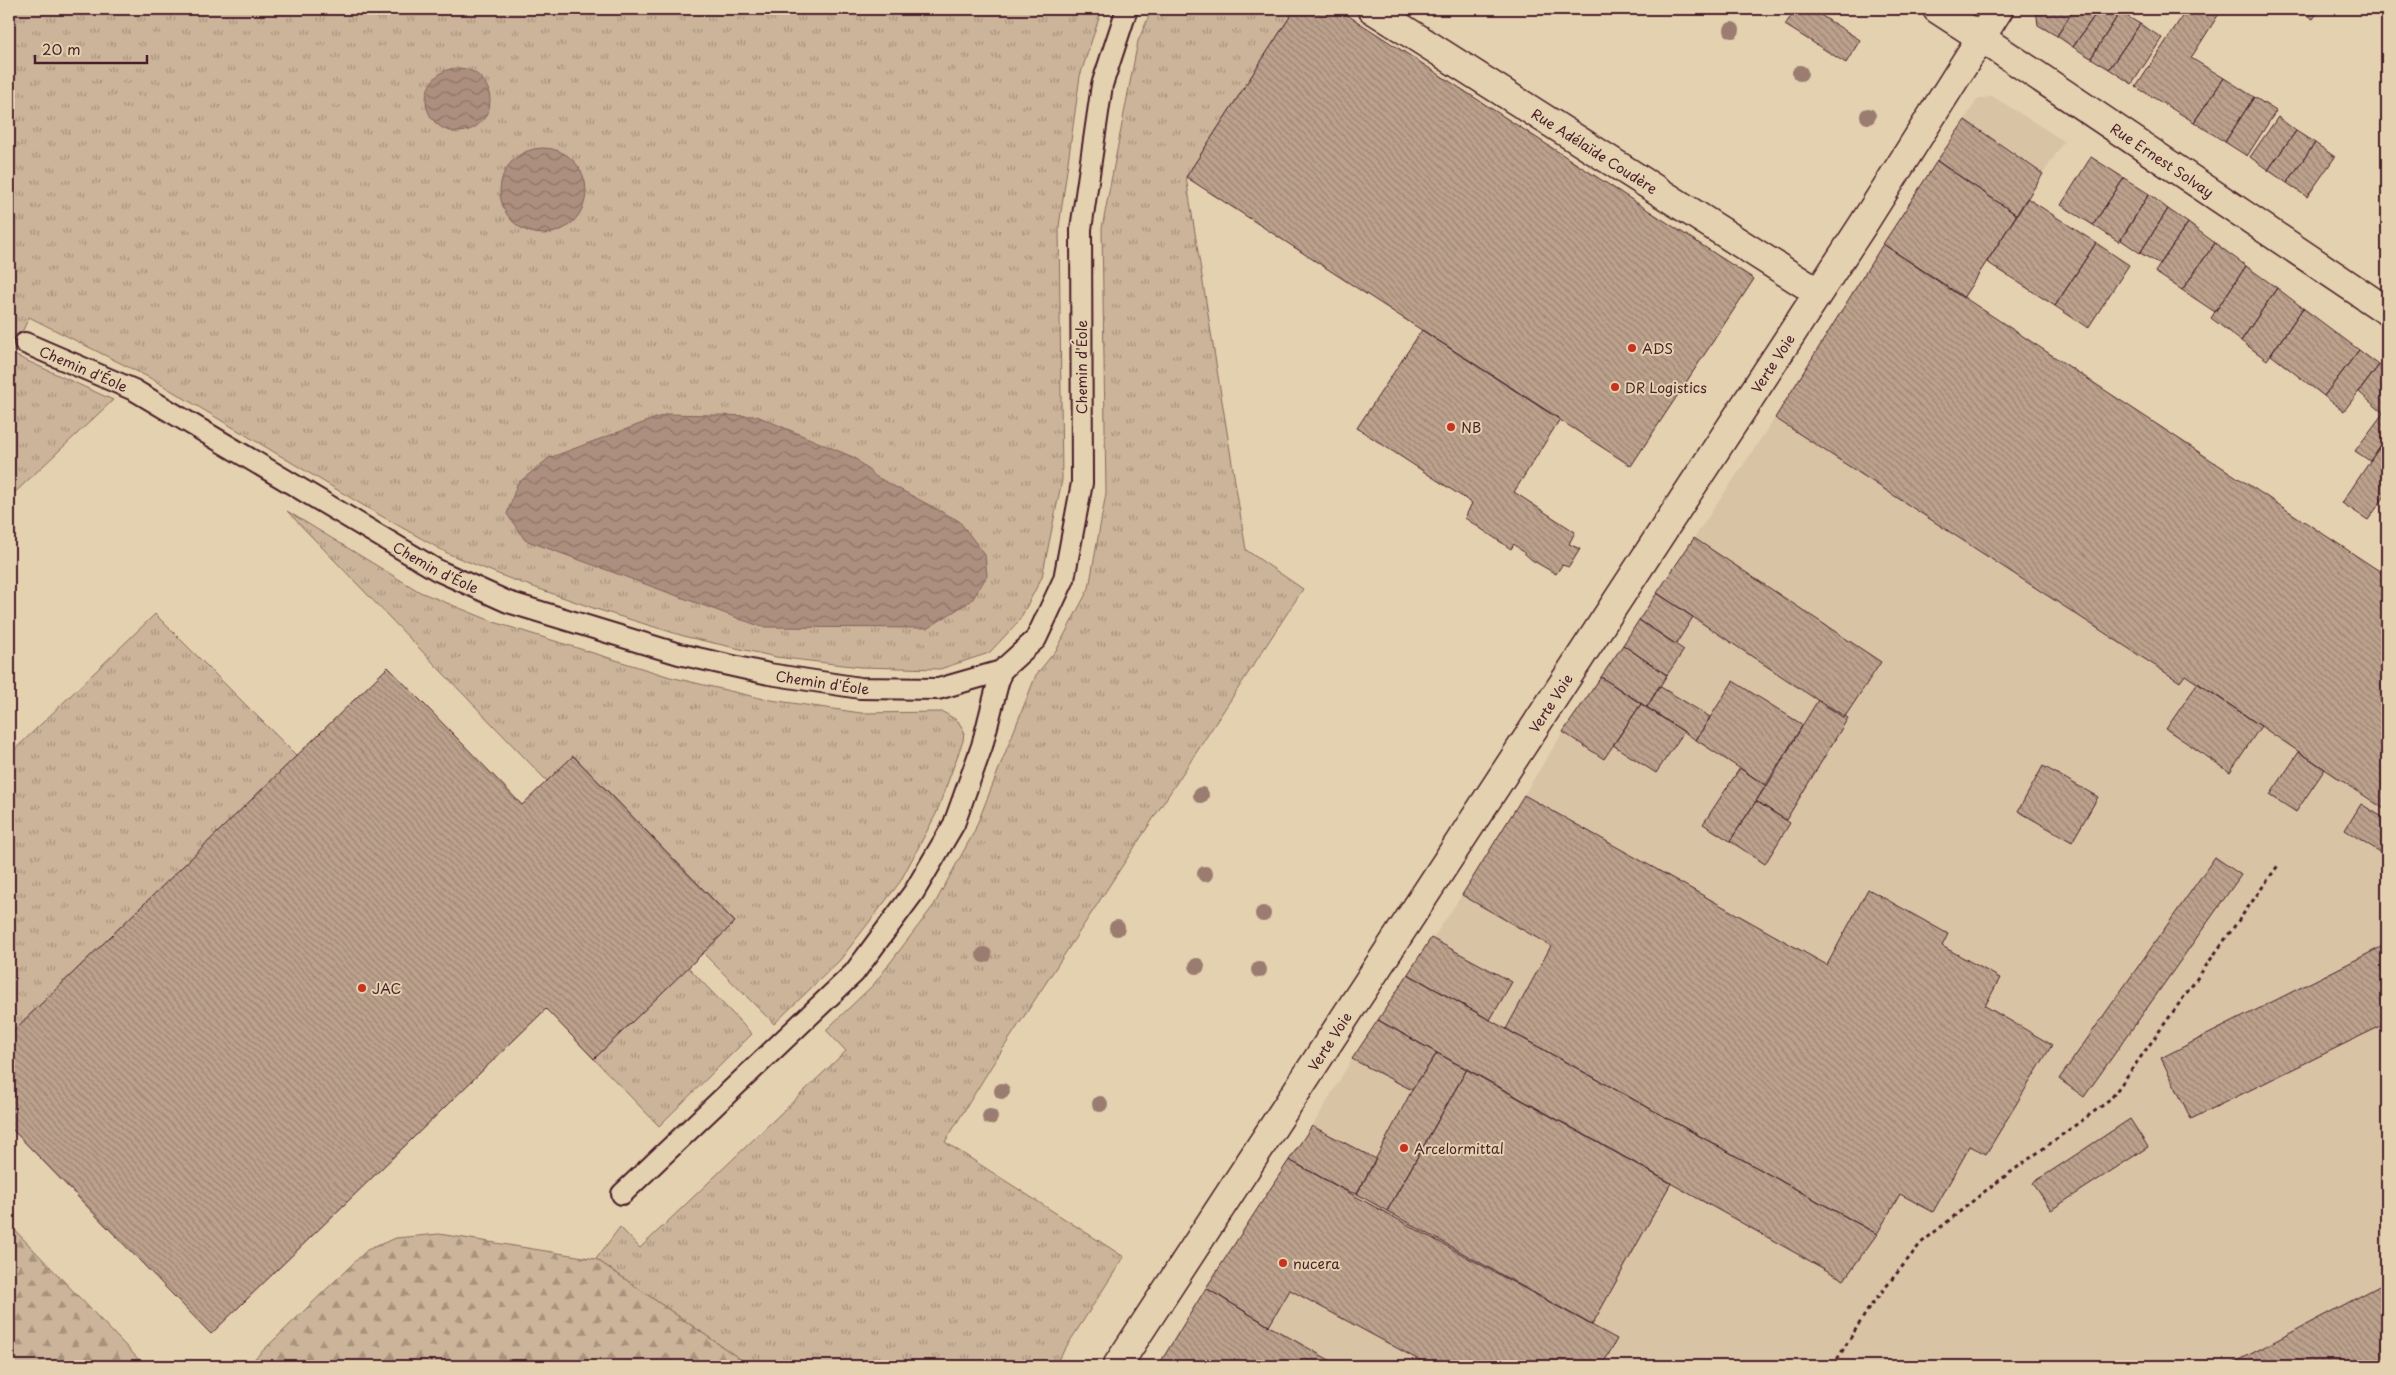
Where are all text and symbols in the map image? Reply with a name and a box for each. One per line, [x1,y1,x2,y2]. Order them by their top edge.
scale bar [35,32,148,64]
text: 20 m [42,37,81,60]
street label: Rue Adélaïde Coudère [1528,103,1662,199]
street label: Rue Ernest Solvay [2107,117,2218,202]
street label: Chemin d'Éole [1071,320,1092,414]
street label: Verte Voie [1745,329,1799,397]
place label: ADS [1642,338,1673,359]
street label: Chemin d'Éole [36,340,131,397]
marker: ADS [1626,342,1638,354]
place label: DR Logistics [1625,377,1707,398]
marker: DR Logistics [1609,381,1621,393]
place label: NB [1461,417,1481,438]
marker: NB [1445,421,1457,433]
street label: Chemin d'Éole [389,536,483,598]
street label: Chemin d'Éole [774,665,869,699]
street label: Verte Voie [1523,669,1577,737]
place label: JAC [372,978,401,999]
marker: JAC [356,982,368,994]
street label: Verte Voie [1302,1008,1356,1075]
place label: Arcelormittal [1414,1138,1504,1159]
marker: Arcelormittal [1398,1142,1410,1154]
place label: nucera [1293,1253,1340,1274]
marker: nucera [1277,1257,1289,1269]

